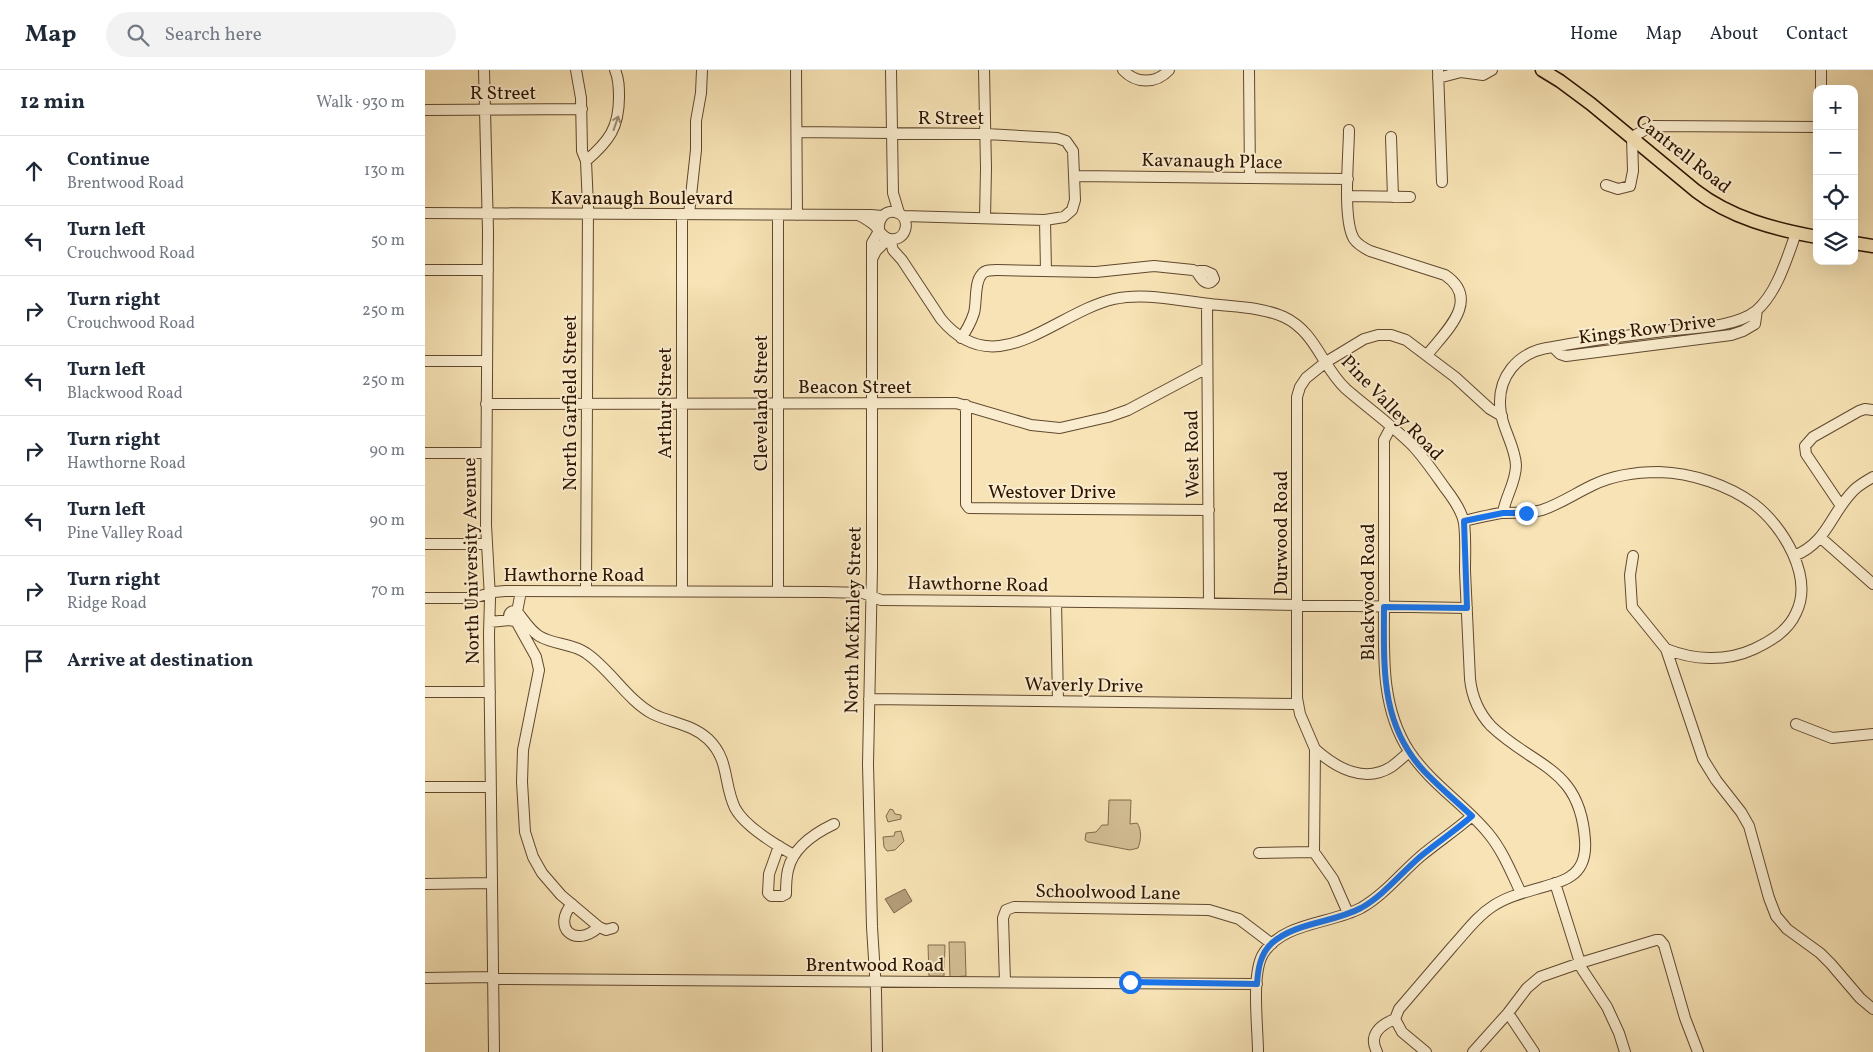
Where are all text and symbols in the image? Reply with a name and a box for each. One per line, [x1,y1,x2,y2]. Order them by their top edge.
search box [106,12,456,57]
text: Map [25,18,76,52]
icon: search [124,21,152,49]
text: Search here [164,22,262,48]
text: Home [1570,22,1618,47]
text: Map [1646,22,1682,47]
text: About [1710,22,1758,47]
text: Contact [1786,22,1848,47]
street label: R Street [470,81,537,107]
map controls [1813,85,1858,265]
button: + [1813,85,1858,130]
text: 12 min [20,88,85,117]
text: Walk · 930 m [316,92,405,114]
street label: R Street [918,106,985,132]
street label: Cantrell Road [1629,109,1736,200]
one-way arrow [611,115,621,131]
button: − [1813,130,1858,175]
text: Continue [67,147,150,173]
street label: Kavanaugh Place [1141,148,1283,176]
icon: ahead [20,157,48,185]
text: 130 m [364,160,405,182]
text: Brentwood Road [67,173,184,195]
button: locate [1813,175,1858,220]
street label: Kavanaugh Boulevard [551,186,733,212]
text: Turn left [67,217,146,243]
button: layers [1813,220,1858,265]
icon: left [20,227,48,255]
text: 50 m [371,230,405,252]
text: Crouchwood Road [67,243,195,265]
text: Turn right [67,287,160,313]
icon: right [20,297,48,325]
text: 250 m [362,300,405,322]
street label: Kings Row Drive [1577,309,1718,351]
text: Crouchwood Road [67,313,195,335]
street label: North Garfield Street [558,315,584,491]
street label: Cleveland Street [749,334,775,471]
street label: Arthur Street [653,347,679,459]
street label: Pine Valley Road [1334,350,1449,467]
text: Turn left [67,357,146,383]
icon: left [20,367,48,395]
text: 250 m [362,370,405,392]
street label: Beacon Street [798,375,912,401]
text: Blackwood Road [67,383,183,405]
street label: West Road [1179,410,1207,498]
text: Turn right [67,427,160,453]
icon: right [20,437,48,465]
text: 90 m [369,440,405,462]
text: Hawthorne Road [67,453,186,475]
street label: North University Avenue [457,457,487,665]
street label: Durwood Road [1269,471,1295,595]
street label: Westover Drive [988,480,1116,506]
text: Turn left [67,497,146,523]
route end [1515,502,1538,525]
icon: left [20,507,48,535]
text: 90 m [369,510,405,532]
text: Pine Valley Road [67,523,183,545]
street label: Blackwood Road [1356,523,1382,661]
street label: North McKinley Street [839,526,869,714]
street label: Hawthorne Road [503,563,645,589]
text: Turn right [67,567,160,593]
street label: Hawthorne Road [907,571,1049,599]
icon: right [20,577,48,605]
text: 70 m [371,580,405,602]
text: Ridge Road [67,593,147,615]
icon: arrive [20,647,48,675]
text: Arrive at destination [67,648,253,674]
street label: Waverly Drive [1024,672,1144,700]
street label: Schoolwood Lane [1035,879,1181,907]
street label: Brentwood Road [806,953,944,979]
route start [1119,971,1142,994]

